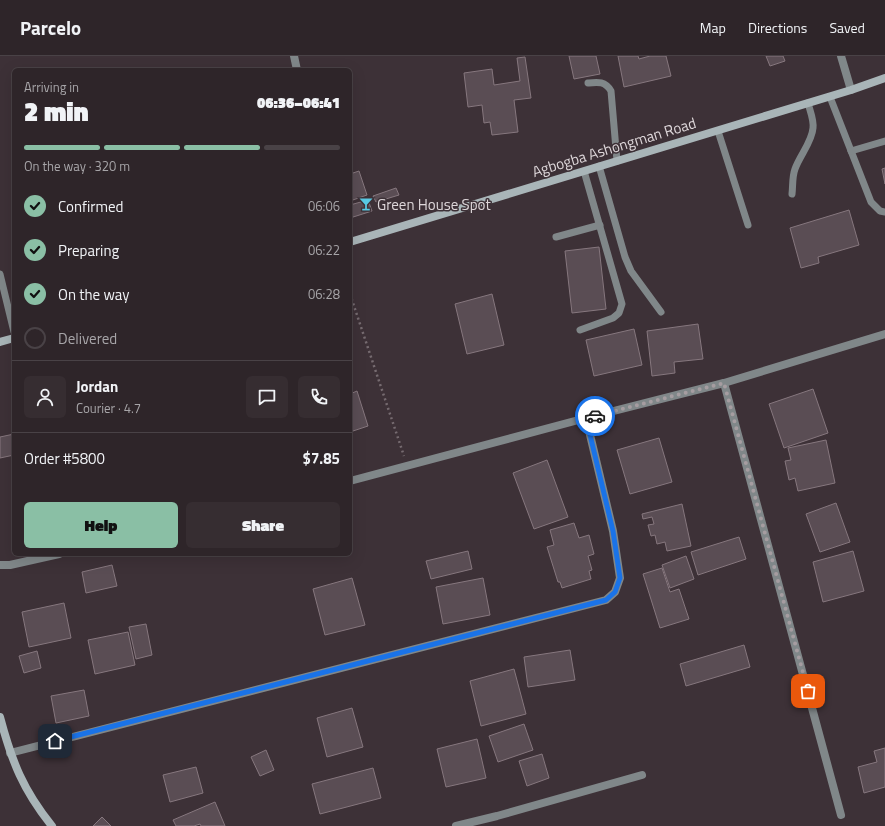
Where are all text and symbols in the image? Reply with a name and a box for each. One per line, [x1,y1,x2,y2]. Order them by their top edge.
text: Parcelo [20,13,81,42]
text: Map [700,17,726,38]
text: Directions [748,17,807,38]
text: Saved [829,17,865,38]
text: Arriving in [24,77,79,97]
text: 06:36–06:41 [257,91,340,114]
text: 2 min [24,92,89,131]
street label: Agbogba Ashongman Road [529,111,699,183]
text: On the way · 320 m [24,156,130,176]
place label: Green House Spot [377,193,491,216]
icon: check [24,195,46,217]
text: Confirmed [58,195,123,218]
text: 06:06 [308,196,340,216]
bar icon: Green House Spot [358,196,374,212]
icon: check [24,239,46,261]
text: Preparing [58,239,119,262]
text: 06:22 [308,240,340,260]
icon: check [24,283,46,305]
text: On the way [58,283,130,306]
text: 06:28 [308,284,340,304]
text: Delivered [58,327,117,350]
text: Jordan [76,375,118,398]
button: person [24,376,66,418]
button: chat [246,376,288,418]
button: phone [298,376,340,418]
courier [575,396,615,436]
text: Courier · 4.7 [76,398,141,418]
icon: car [584,405,606,427]
text: Order #5800 [24,447,105,470]
text: $7.85 [303,447,340,470]
button: Help [24,502,178,548]
button: Share [186,502,340,548]
pin [791,674,825,708]
icon: bag [797,680,819,702]
pin [38,724,72,758]
icon: home [44,730,66,752]

